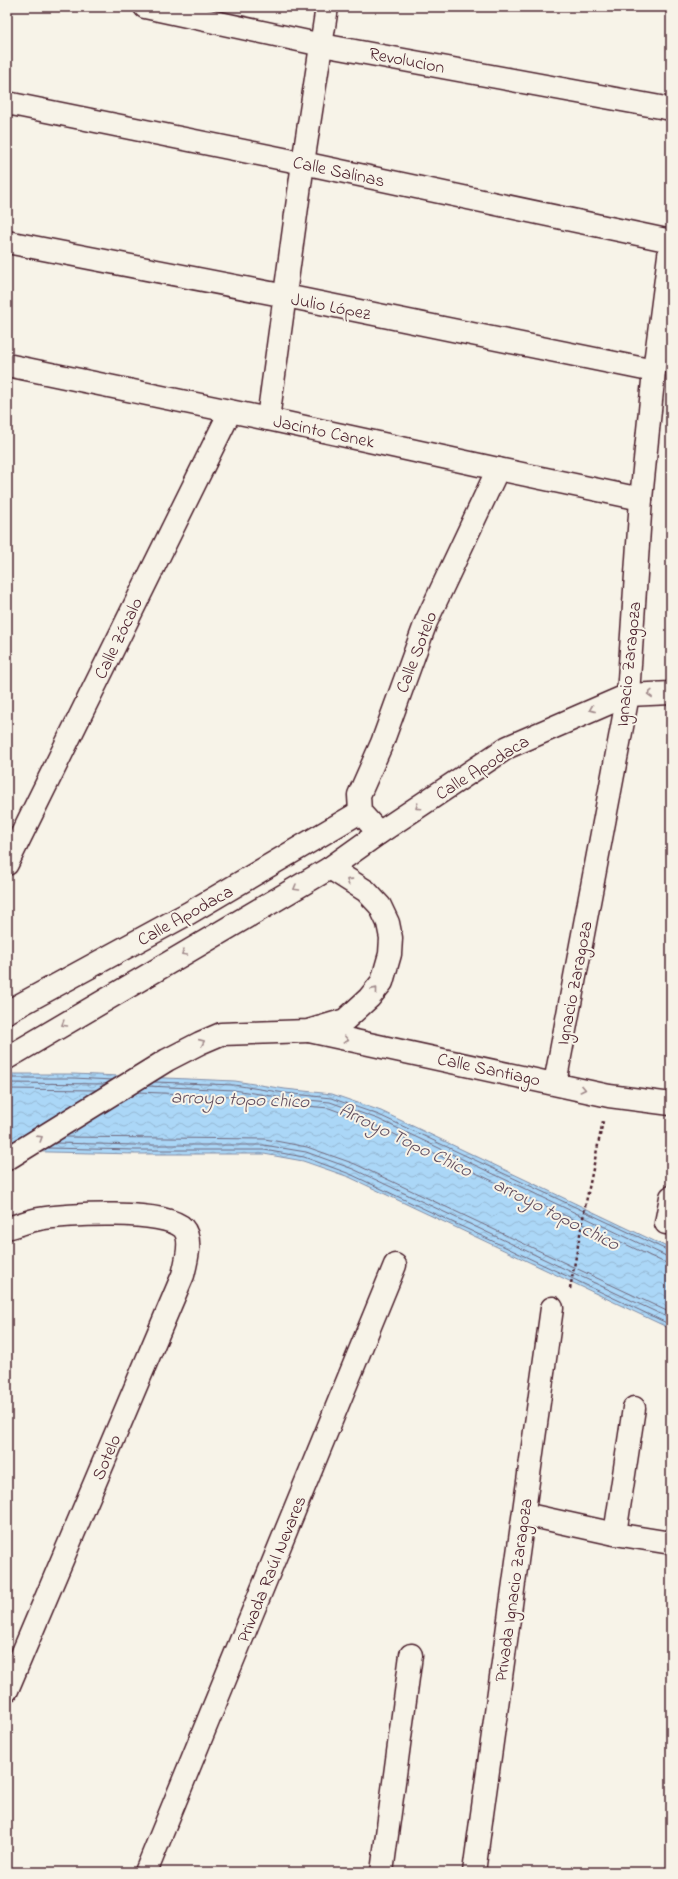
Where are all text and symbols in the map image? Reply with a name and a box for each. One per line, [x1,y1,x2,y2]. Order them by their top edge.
street label: Revolucion [367,42,447,82]
street label: Calle Salinas [290,151,387,195]
street label: Julio López [289,288,373,328]
street label: Jacinto Canek [271,410,377,456]
street label: Calle Zócalo [89,594,151,684]
street label: Ignacio Zaragoza [610,600,650,728]
street label: Calle Sotelo [390,608,445,697]
one-way arrow [647,690,653,698]
one-way arrow [588,705,595,713]
street label: Calle Apodaca [431,730,535,808]
one-way arrow [415,802,422,810]
one-way arrow [346,878,353,885]
street label: Calle Apodaca [133,880,239,954]
one-way arrow [293,883,300,890]
street label: Ignacio Zaragoza [551,919,602,1048]
one-way arrow [181,949,188,956]
one-way arrow [371,988,378,995]
one-way arrow [61,1019,68,1026]
one-way arrow [343,1035,349,1043]
one-way arrow [197,1039,205,1047]
street label: Calle Santiago [434,1047,543,1096]
water label: arroyo topo chico [170,1085,311,1116]
one-way arrow [580,1085,586,1093]
water label: Arroyo Topo Chico [334,1097,477,1186]
one-way arrow [36,1135,43,1143]
water label: arroyo topo chico [488,1172,625,1259]
street label: Sotelo [87,1431,129,1485]
street label: Privada Raúl Nevares [232,1492,314,1647]
street label: Privada Ignacio Zaragoza [489,1497,542,1684]

